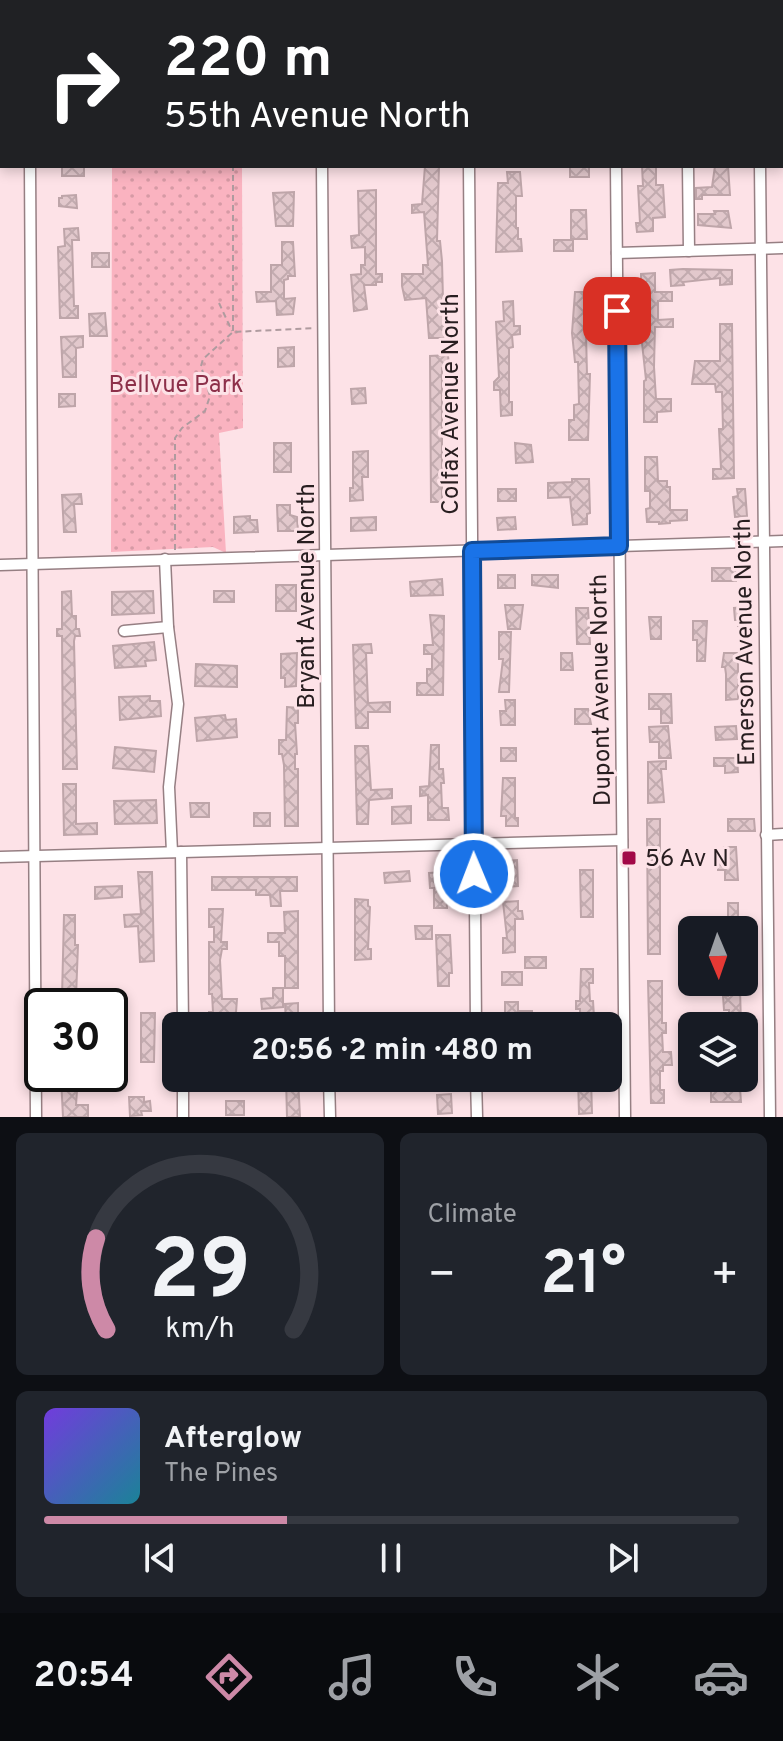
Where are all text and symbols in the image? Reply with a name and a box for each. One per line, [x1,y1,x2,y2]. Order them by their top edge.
text: 220 m [164,26,332,96]
icon: right [32,32,136,136]
text: 55th Avenue North [164,95,471,141]
pin [583,277,651,345]
icon: arrive [595,289,639,333]
street label: Colfax Avenue North [437,293,467,515]
park label: Bellvue Park [108,371,244,401]
street label: Bryant Avenue North [293,483,323,709]
street label: Emerson Avenue North [729,518,763,766]
street label: Dupont Avenue North [585,574,619,806]
position arrow [432,832,516,916]
place label: 56 Av N [645,845,729,875]
marker: 56 Av N [620,849,638,867]
north arrow [678,916,758,996]
map controls [678,916,758,1092]
speed limit sign: 30 [24,988,128,1092]
button: layers [678,1012,758,1092]
text: 20:56 · 2 min · 480 m [251,1033,533,1070]
text: Climate [428,1199,517,1232]
text: 29 [149,1223,251,1328]
text: 21° [540,1239,626,1315]
text: − [428,1249,456,1305]
text: + [711,1249,739,1305]
text: km/h [165,1312,234,1348]
text: Afterglow [164,1421,302,1458]
text: The Pines [164,1458,278,1491]
icon: previous [138,1536,182,1580]
icon: pause [369,1536,413,1580]
icon: next [601,1536,645,1580]
icon: directions [201,1649,257,1705]
icon: music [324,1649,380,1705]
icon: phone [447,1649,503,1705]
icon: climate [570,1649,626,1705]
icon: car [693,1649,749,1705]
text: 20:54 [34,1654,134,1700]

